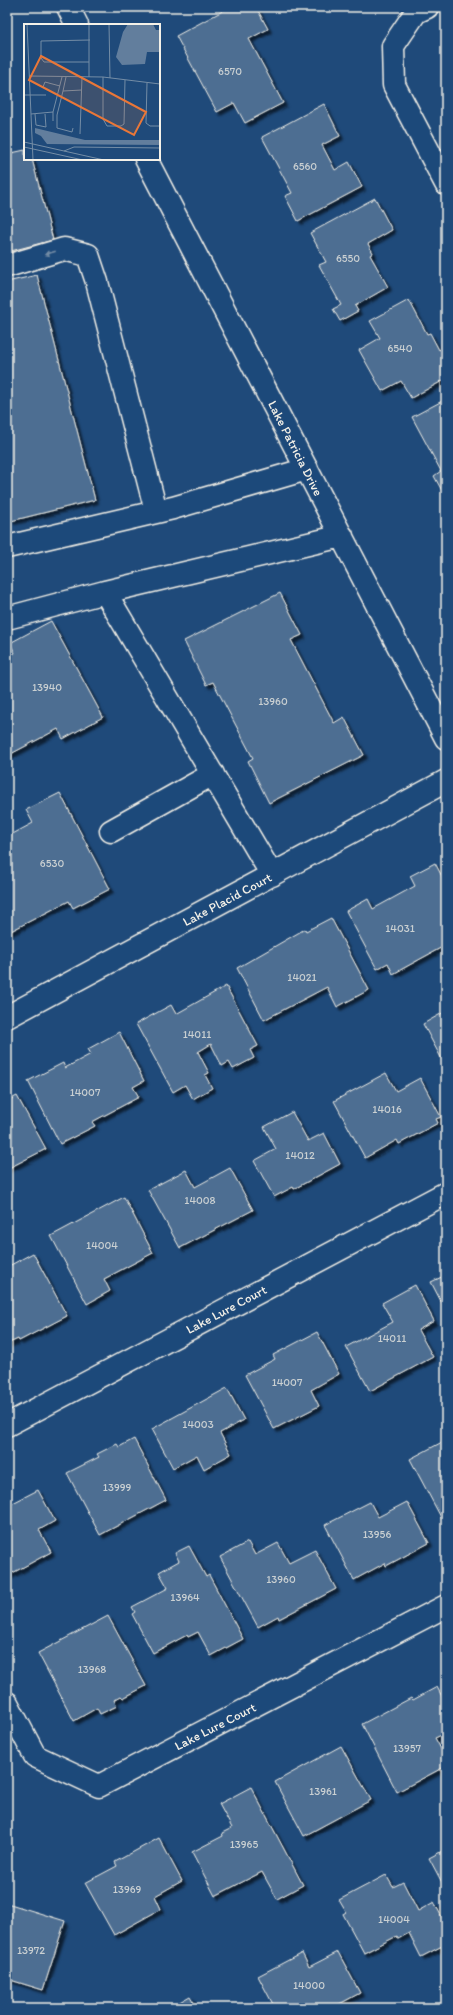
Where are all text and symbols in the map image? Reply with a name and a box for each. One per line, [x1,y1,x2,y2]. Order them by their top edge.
inset map [24,24,160,160]
house number: 6570 [218,65,242,78]
house number: 6560 [293,160,317,173]
one-way arrow [44,250,56,256]
house number: 6550 [336,252,360,265]
house number: 6540 [388,342,413,355]
street label: Lake Patricia Drive [265,398,326,498]
house number: 13940 [32,681,62,694]
house number: 13960 [258,695,288,708]
house number: 6530 [40,857,64,870]
street label: Lake Placid Court [180,870,274,929]
house number: 14031 [385,922,415,935]
house number: 14021 [287,971,317,984]
house number: 14011 [183,1028,211,1041]
house number: 14007 [70,1086,101,1099]
house number: 14016 [372,1103,402,1116]
house number: 14012 [285,1149,315,1162]
house number: 14008 [184,1194,216,1207]
house number: 14004 [86,1239,118,1252]
street label: Lake Lure Court [183,1282,269,1337]
house number: 14011 [378,1332,406,1345]
house number: 14007 [272,1376,303,1389]
house number: 14003 [182,1418,214,1431]
house number: 13999 [103,1481,131,1494]
house number: 13956 [363,1528,391,1541]
house number: 13960 [266,1573,296,1586]
house number: 13964 [170,1591,200,1604]
house number: 13968 [78,1663,106,1676]
street label: Lake Lure Court [172,1699,258,1753]
house number: 13957 [393,1742,422,1755]
house number: 13961 [309,1785,337,1798]
house number: 13965 [230,1838,258,1851]
house number: 13969 [113,1883,141,1896]
house number: 14004 [378,1913,410,1926]
house number: 13972 [17,1944,45,1957]
house number: 14000 [293,1979,325,1992]

